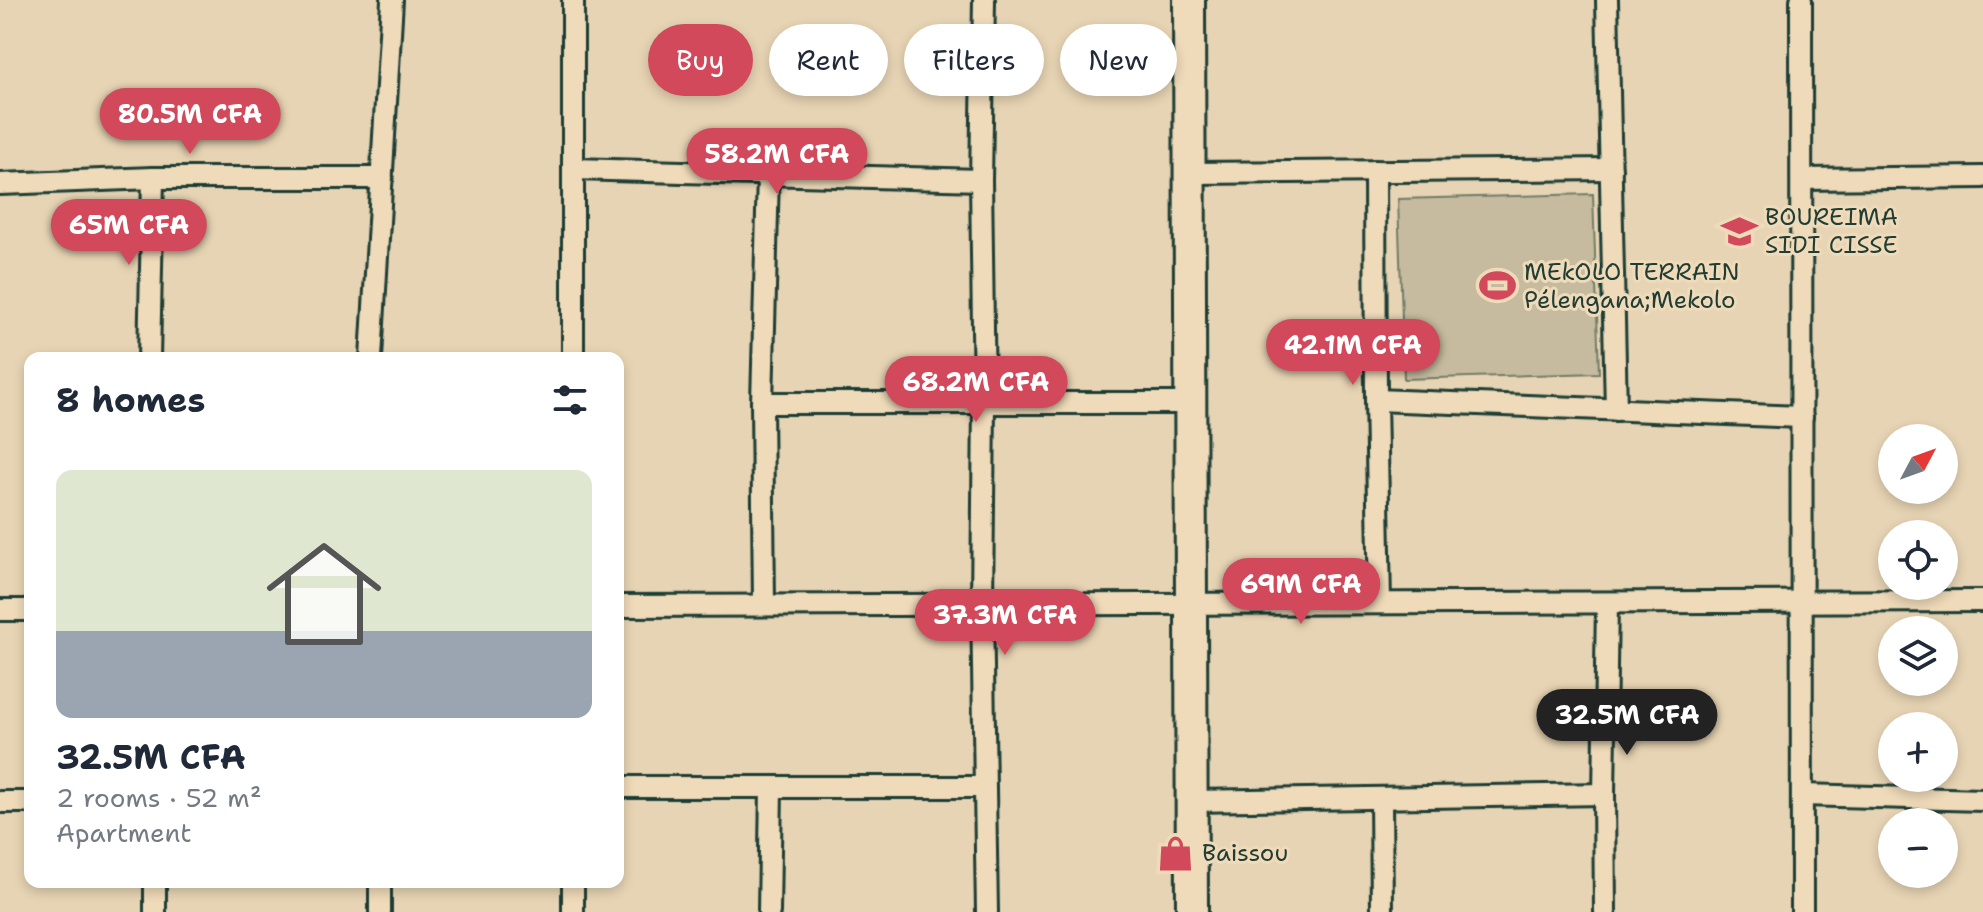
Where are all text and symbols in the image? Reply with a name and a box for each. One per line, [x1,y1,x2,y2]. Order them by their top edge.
chip: Buy [648,24,753,96]
chip: Rent [769,24,888,96]
chip: Filters [904,24,1044,96]
chip: New [1060,24,1177,96]
pin: 80.5M CFA [98,88,282,156]
text: 80.5M CFA [118,96,262,131]
pin: 58.2M CFA [685,128,869,196]
text: 58.2M CFA [704,136,850,171]
pin: 65M CFA [55,199,203,267]
place label: BOUREIMA SIDI CISSE [1765,201,1898,261]
text: 65M CFA [69,207,189,242]
school or university icon: BOUREIMA SIDI CISSE [1720,212,1758,250]
place label: MEkOLO TERRAIN Pélengana;Mekolo [1524,256,1740,316]
sports icon: MEkOLO TERRAIN Pélengana;Mekolo [1479,267,1517,305]
pin: 42.1M CFA [1261,319,1445,387]
text: 42.1M CFA [1284,327,1422,362]
pin: 68.2M CFA [884,356,1068,424]
text: 68.2M CFA [903,364,1049,399]
text: 8 homes [56,377,205,423]
icon: filters [548,378,592,422]
north arrow [1878,424,1958,504]
map controls [1878,424,1958,888]
button: locate [1878,520,1958,600]
icon: home [252,522,396,666]
pin: 69M CFA [1227,558,1375,626]
text: 69M CFA [1240,566,1362,601]
pin: 37.3M CFA [913,589,1097,657]
text: 37.3M CFA [933,597,1077,632]
button: layers [1878,616,1958,696]
pin: 32.5M CFA [1535,689,1719,757]
text: 32.5M CFA [1554,697,1700,732]
button: + [1878,712,1958,792]
text: 32.5M CFA [56,734,246,780]
text: 2 rooms · 52 m² [56,780,262,815]
button: − [1878,808,1958,888]
text: Apartment [56,815,192,850]
shop icon: Baissou [1157,834,1195,872]
place label: Baissou [1202,837,1288,869]

